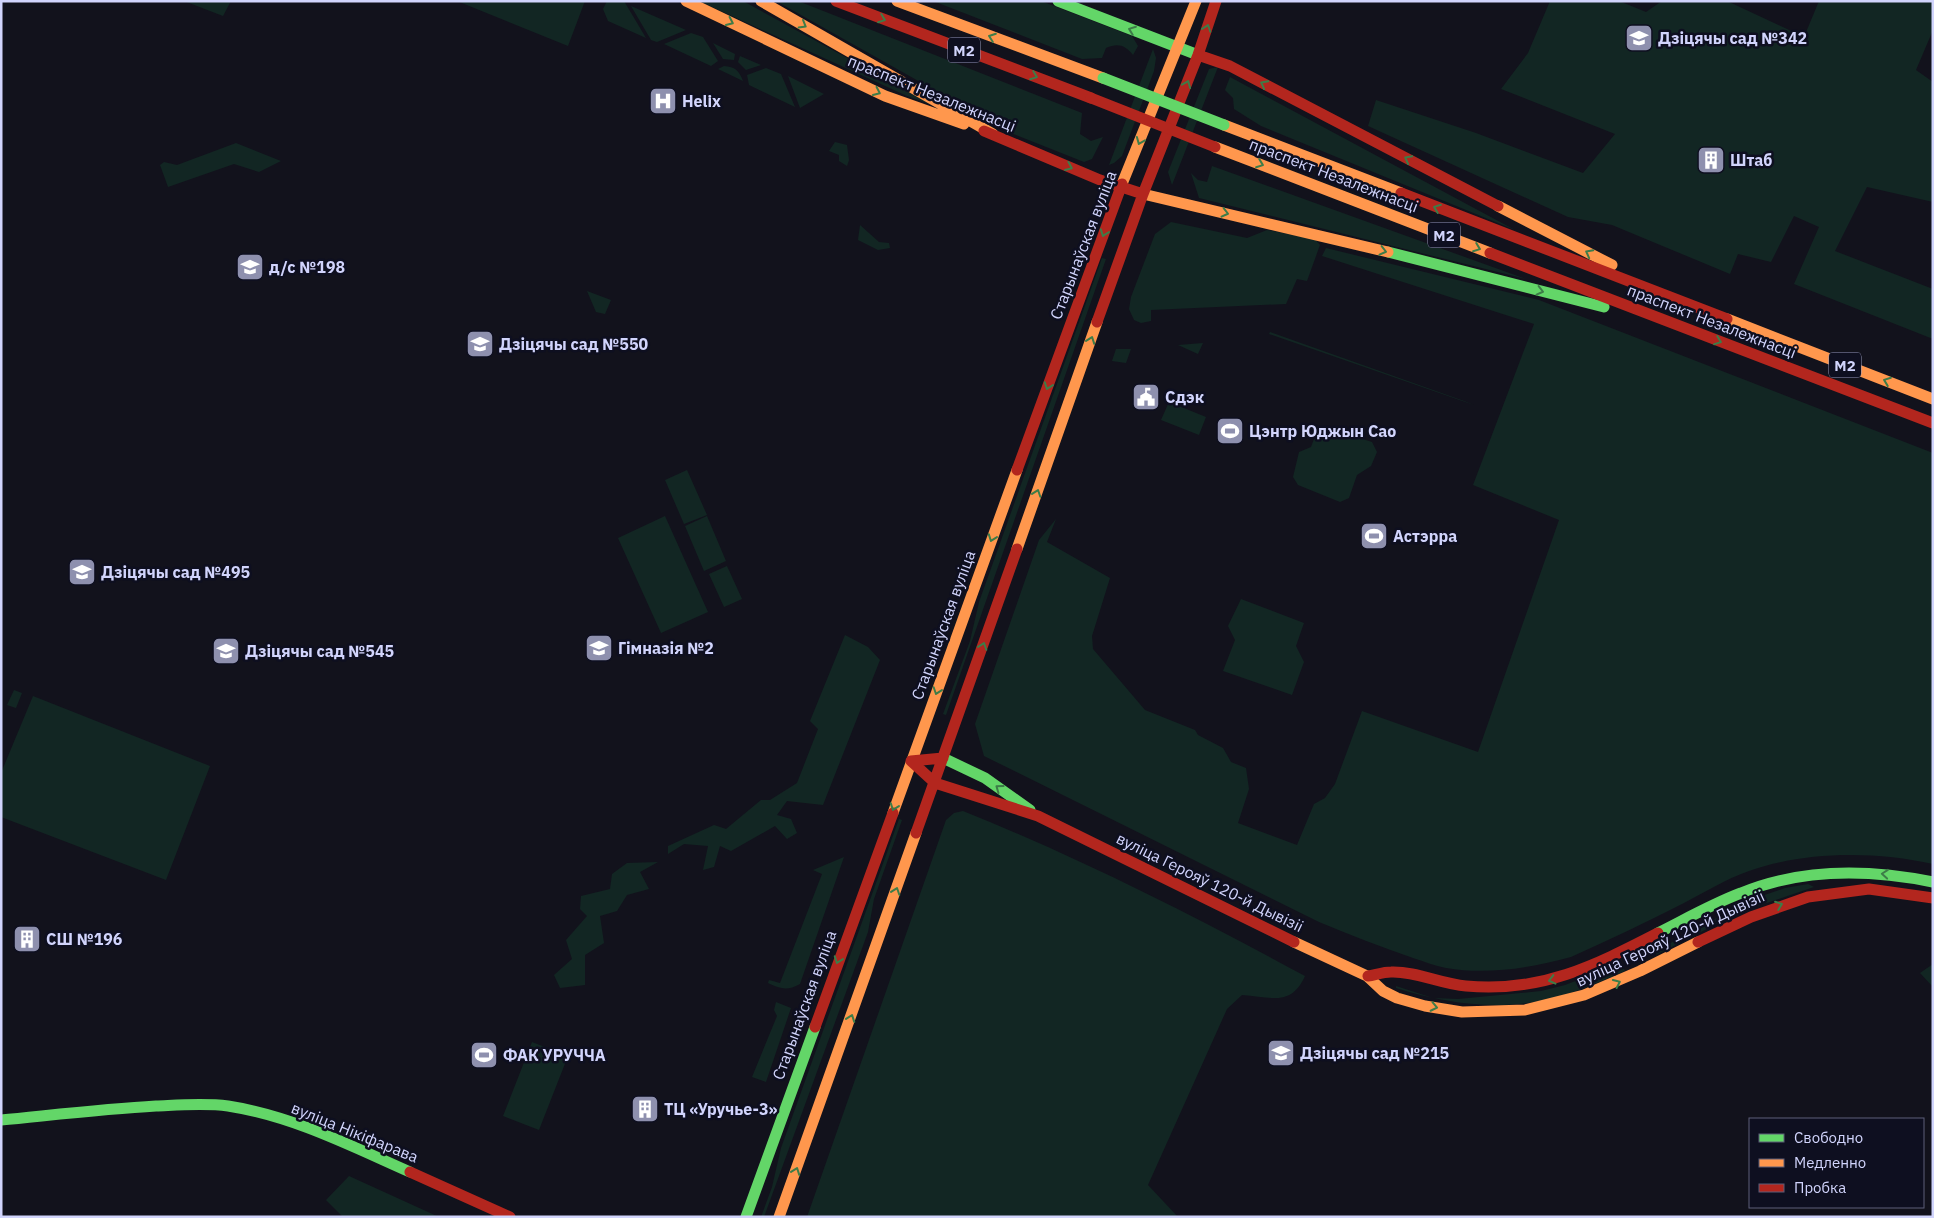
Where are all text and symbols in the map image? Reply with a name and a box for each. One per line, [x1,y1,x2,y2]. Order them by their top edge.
one-way arrow [877,12,886,23]
one-way arrow [725,16,734,26]
one-way arrow [798,19,807,29]
school or university icon: Дзіцячы сад №342 [1624,23,1654,53]
one-way arrow [1201,24,1211,33]
one-way arrow [1129,26,1137,36]
place label: Дзіцячы сад №342 [1658,28,1807,48]
one-way arrow [988,33,996,43]
road number: М2 [948,38,980,62]
street label: праспект Незалежнасці [845,50,1019,136]
one-way arrow [1029,70,1037,80]
one-way arrow [1181,80,1191,88]
one-way arrow [1260,80,1269,90]
one-way arrow [872,85,881,96]
hospital icon: Helix [648,86,678,116]
place label: Helix [682,91,721,111]
street label: праспект Незалежнасці [1247,134,1421,216]
one-way arrow [1136,136,1146,145]
building icon: Штаб [1696,145,1726,175]
place label: Штаб [1730,150,1772,170]
one-way arrow [1404,155,1413,165]
one-way arrow [1255,158,1264,168]
one-way arrow [1064,161,1073,172]
street label: Старынаўская вуліца [1045,167,1121,322]
one-way arrow [1433,204,1442,214]
one-way arrow [1220,207,1229,218]
road number: М2 [1428,222,1460,248]
one-way arrow [1100,228,1110,237]
one-way arrow [1472,242,1481,252]
one-way arrow [1378,245,1387,256]
one-way arrow [1585,250,1594,260]
school or university icon: д/с №198 [235,252,265,282]
place label: д/с №198 [269,257,345,277]
street label: праспект Незалежнасці [1625,280,1799,362]
one-way arrow [1536,285,1545,296]
school or university icon: Дзіцячы сад №550 [465,329,495,359]
place label: Дзіцячы сад №550 [499,334,648,354]
one-way arrow [1714,335,1722,345]
one-way arrow [1085,336,1095,344]
road number: М2 [1829,352,1861,378]
one-way arrow [1883,377,1892,387]
one-way arrow [1044,381,1054,389]
public building icon: Сдэк [1131,382,1161,412]
place label: Сдэк [1165,387,1204,407]
sports icon: Цэнтр Юджын Сао [1215,416,1245,446]
place label: Цэнтр Юджын Сао [1249,421,1396,441]
one-way arrow [1031,489,1041,498]
sports icon: Астэрра [1359,521,1389,551]
place label: Астэрра [1393,526,1457,546]
one-way arrow [988,533,998,542]
street label: Старынаўская вуліца [907,547,979,702]
school or university icon: Дзіцячы сад №495 [67,557,97,587]
place label: Дзіцячы сад №495 [101,562,250,582]
school or university icon: Гімназія №2 [584,633,614,663]
school or university icon: Дзіцячы сад №545 [211,636,241,666]
place label: Гімназія №2 [618,638,714,658]
place label: Дзіцячы сад №545 [245,641,394,661]
one-way arrow [977,642,987,651]
one-way arrow [933,686,943,695]
one-way arrow [995,785,1005,794]
one-way arrow [890,802,900,811]
street label: вуліца Герояў 120-й Дывізіі [1113,828,1307,936]
one-way arrow [1880,869,1888,880]
street label: вуліца Герояў 120-й Дывізіі [1573,885,1767,991]
one-way arrow [890,887,900,895]
one-way arrow [1774,901,1783,911]
building icon: СШ №196 [12,924,42,954]
street label: Старынаўская вуліца [768,927,840,1082]
place label: СШ №196 [46,929,123,949]
one-way arrow [834,955,844,964]
one-way arrow [1547,974,1556,985]
one-way arrow [1612,978,1621,989]
one-way arrow [1429,1001,1438,1012]
one-way arrow [845,1014,855,1023]
school or university icon: Дзіцячы сад №215 [1266,1038,1296,1068]
sports icon: ФАК УРУЧЧА [469,1040,499,1070]
place label: Дзіцячы сад №215 [1300,1043,1449,1063]
place label: ФАК УРУЧЧА [503,1045,606,1065]
building icon: ТЦ «Уручье-3» [630,1094,660,1124]
street label: вуліца Нікіфарава [288,1097,422,1167]
place label: ТЦ «Уручье-3» [664,1099,778,1119]
legend [1749,1118,1924,1208]
text: Свободно [1794,1128,1863,1147]
text: Медленно [1794,1153,1866,1172]
one-way arrow [790,1167,800,1176]
text: Пробка [1794,1178,1846,1197]

